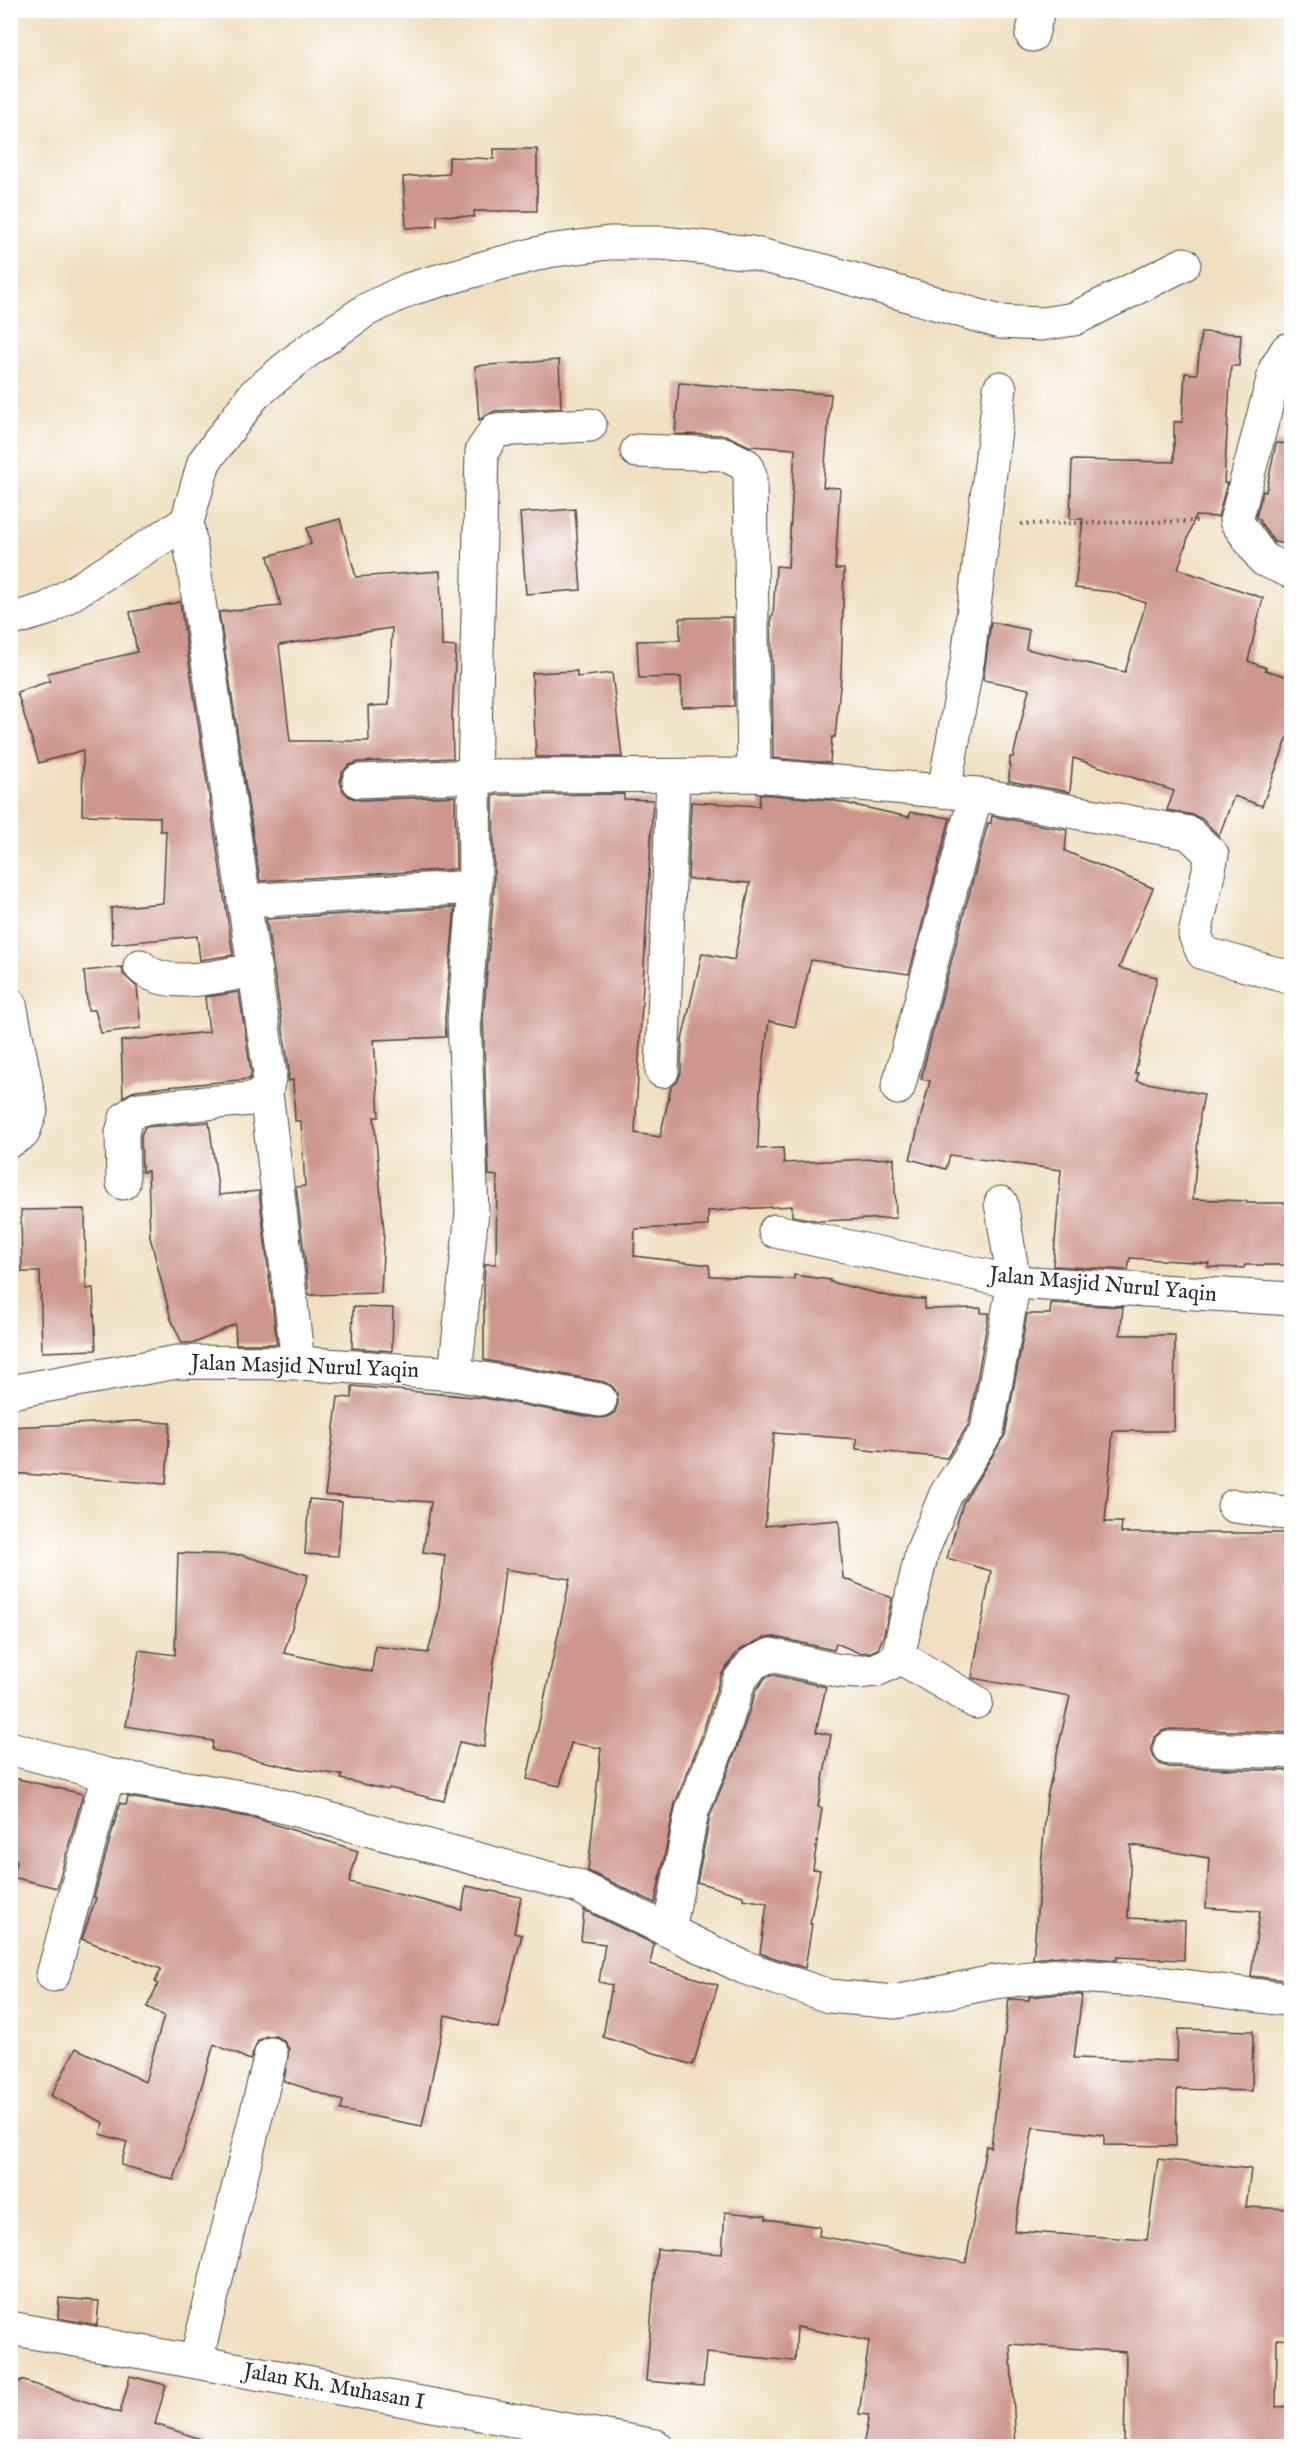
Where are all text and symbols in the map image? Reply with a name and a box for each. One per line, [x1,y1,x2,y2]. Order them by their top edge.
street label: Jalan Masjid Nurul Yaqin [985,1261,1218,1309]
street label: Jalan Masjid Nurul Yaqin [188,1349,420,1385]
street label: Jalan Kh. Muhasan I [238,2357,427,2417]

